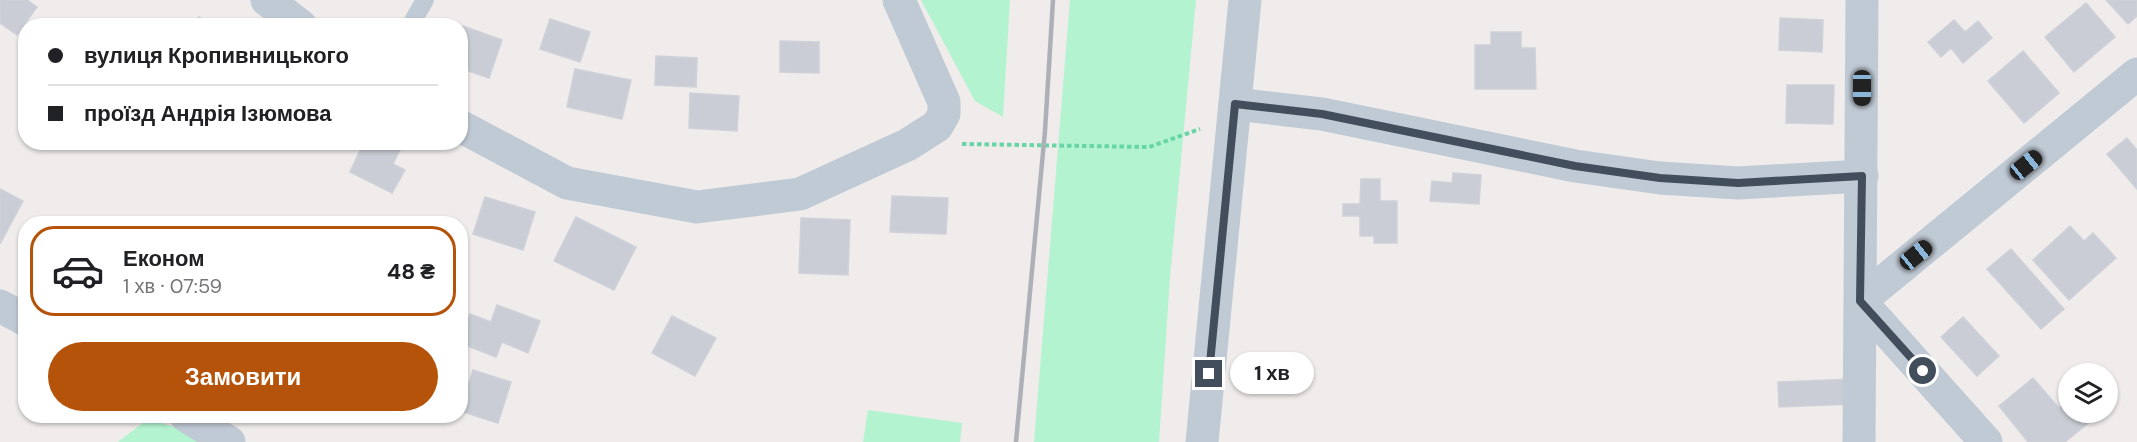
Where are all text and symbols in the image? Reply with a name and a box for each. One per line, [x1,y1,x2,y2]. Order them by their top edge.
text: вулиця Кропивницького [84,41,349,70]
car [1853,70,1871,106]
text: проїзд Андрія Ізюмова [84,99,332,128]
car [2006,147,2046,183]
car [1896,237,1936,273]
icon: car [51,244,105,298]
text: Економ [123,244,205,273]
text: 48 ₴ [387,257,435,286]
text: 1 хв · 07:59 [123,273,222,299]
button: Замовити [48,342,438,411]
callout: 1 хв [1230,353,1314,395]
route start [1909,357,1936,384]
route end [1195,360,1222,387]
text: 1 хв [1254,360,1290,386]
map controls [2058,363,2118,423]
button: layers [2058,363,2118,423]

